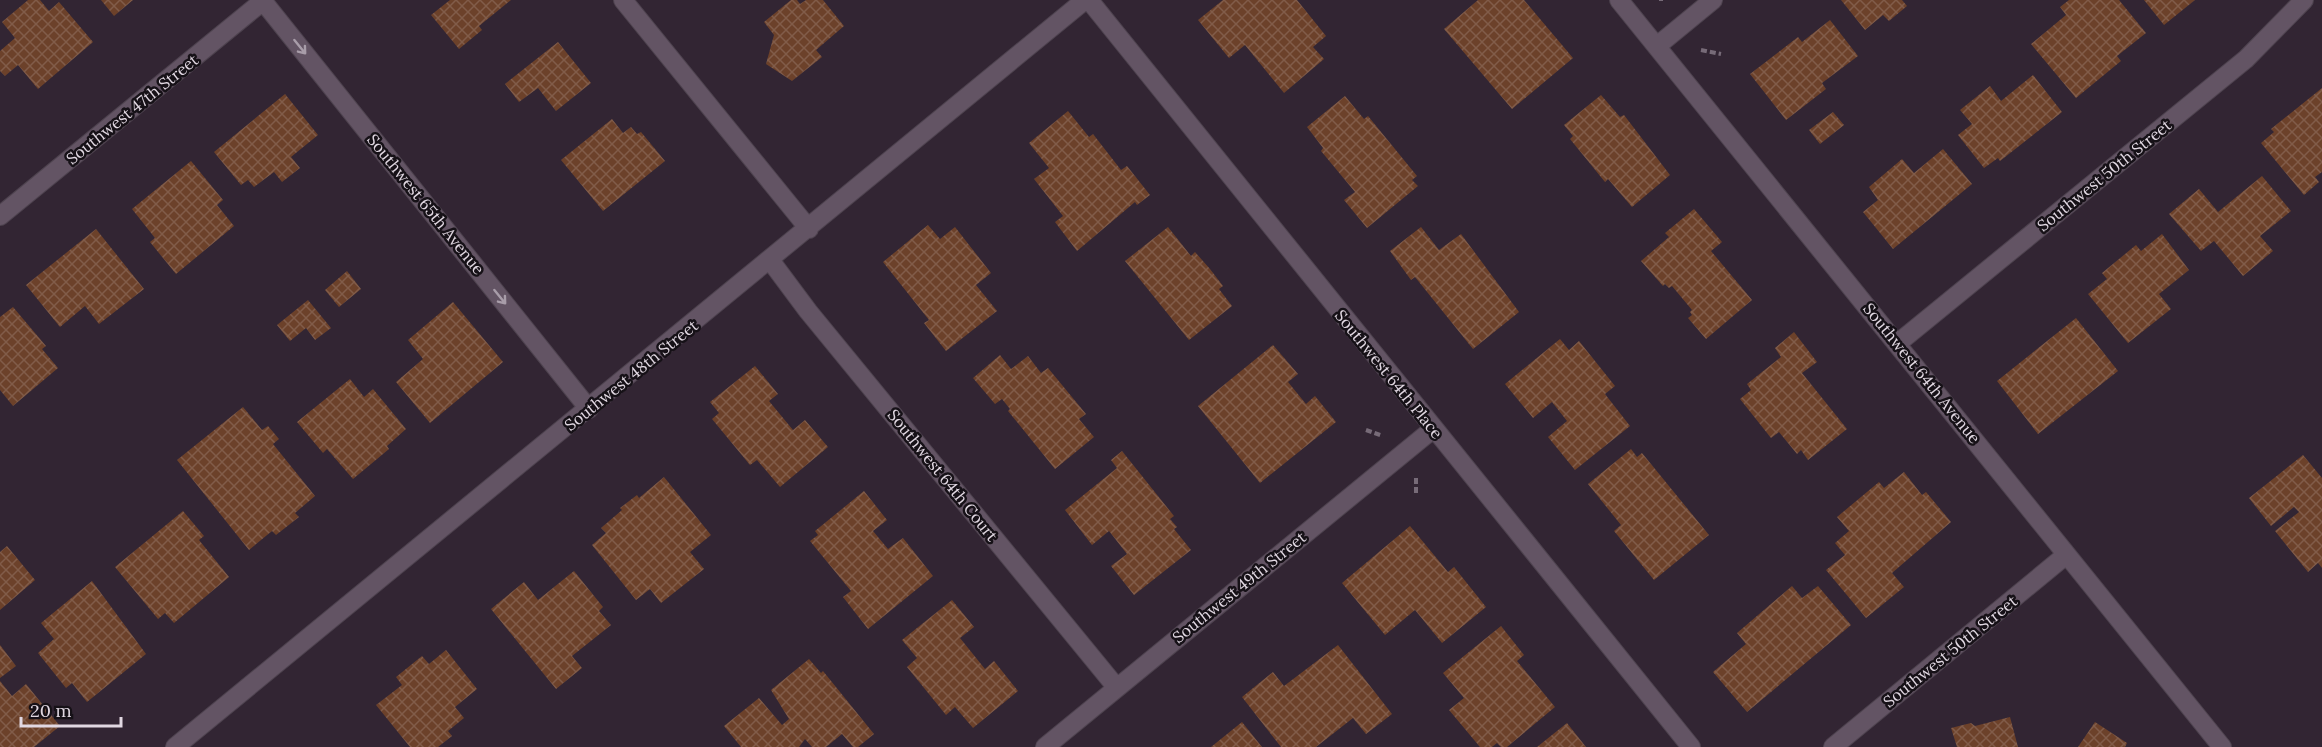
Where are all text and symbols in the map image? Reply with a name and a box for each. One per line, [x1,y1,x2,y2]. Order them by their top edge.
one-way arrow [293,39,306,55]
street label: Southwest 47th Street [62,49,203,168]
street label: Southwest 50th Street [2033,114,2176,235]
street label: Southwest 65th Avenue [363,130,489,279]
one-way arrow [494,289,507,305]
street label: Southwest 64th Avenue [1859,299,1985,448]
street label: Southwest 64th Place [1331,306,1447,443]
street label: Southwest 48th Street [560,315,702,435]
street label: Southwest 64th Court [884,405,1003,546]
street label: Southwest 49th Street [1168,526,1310,647]
street label: Southwest 50th Street [1879,590,2022,711]
scale bar [21,690,122,728]
text: 20 m [30,699,72,722]

